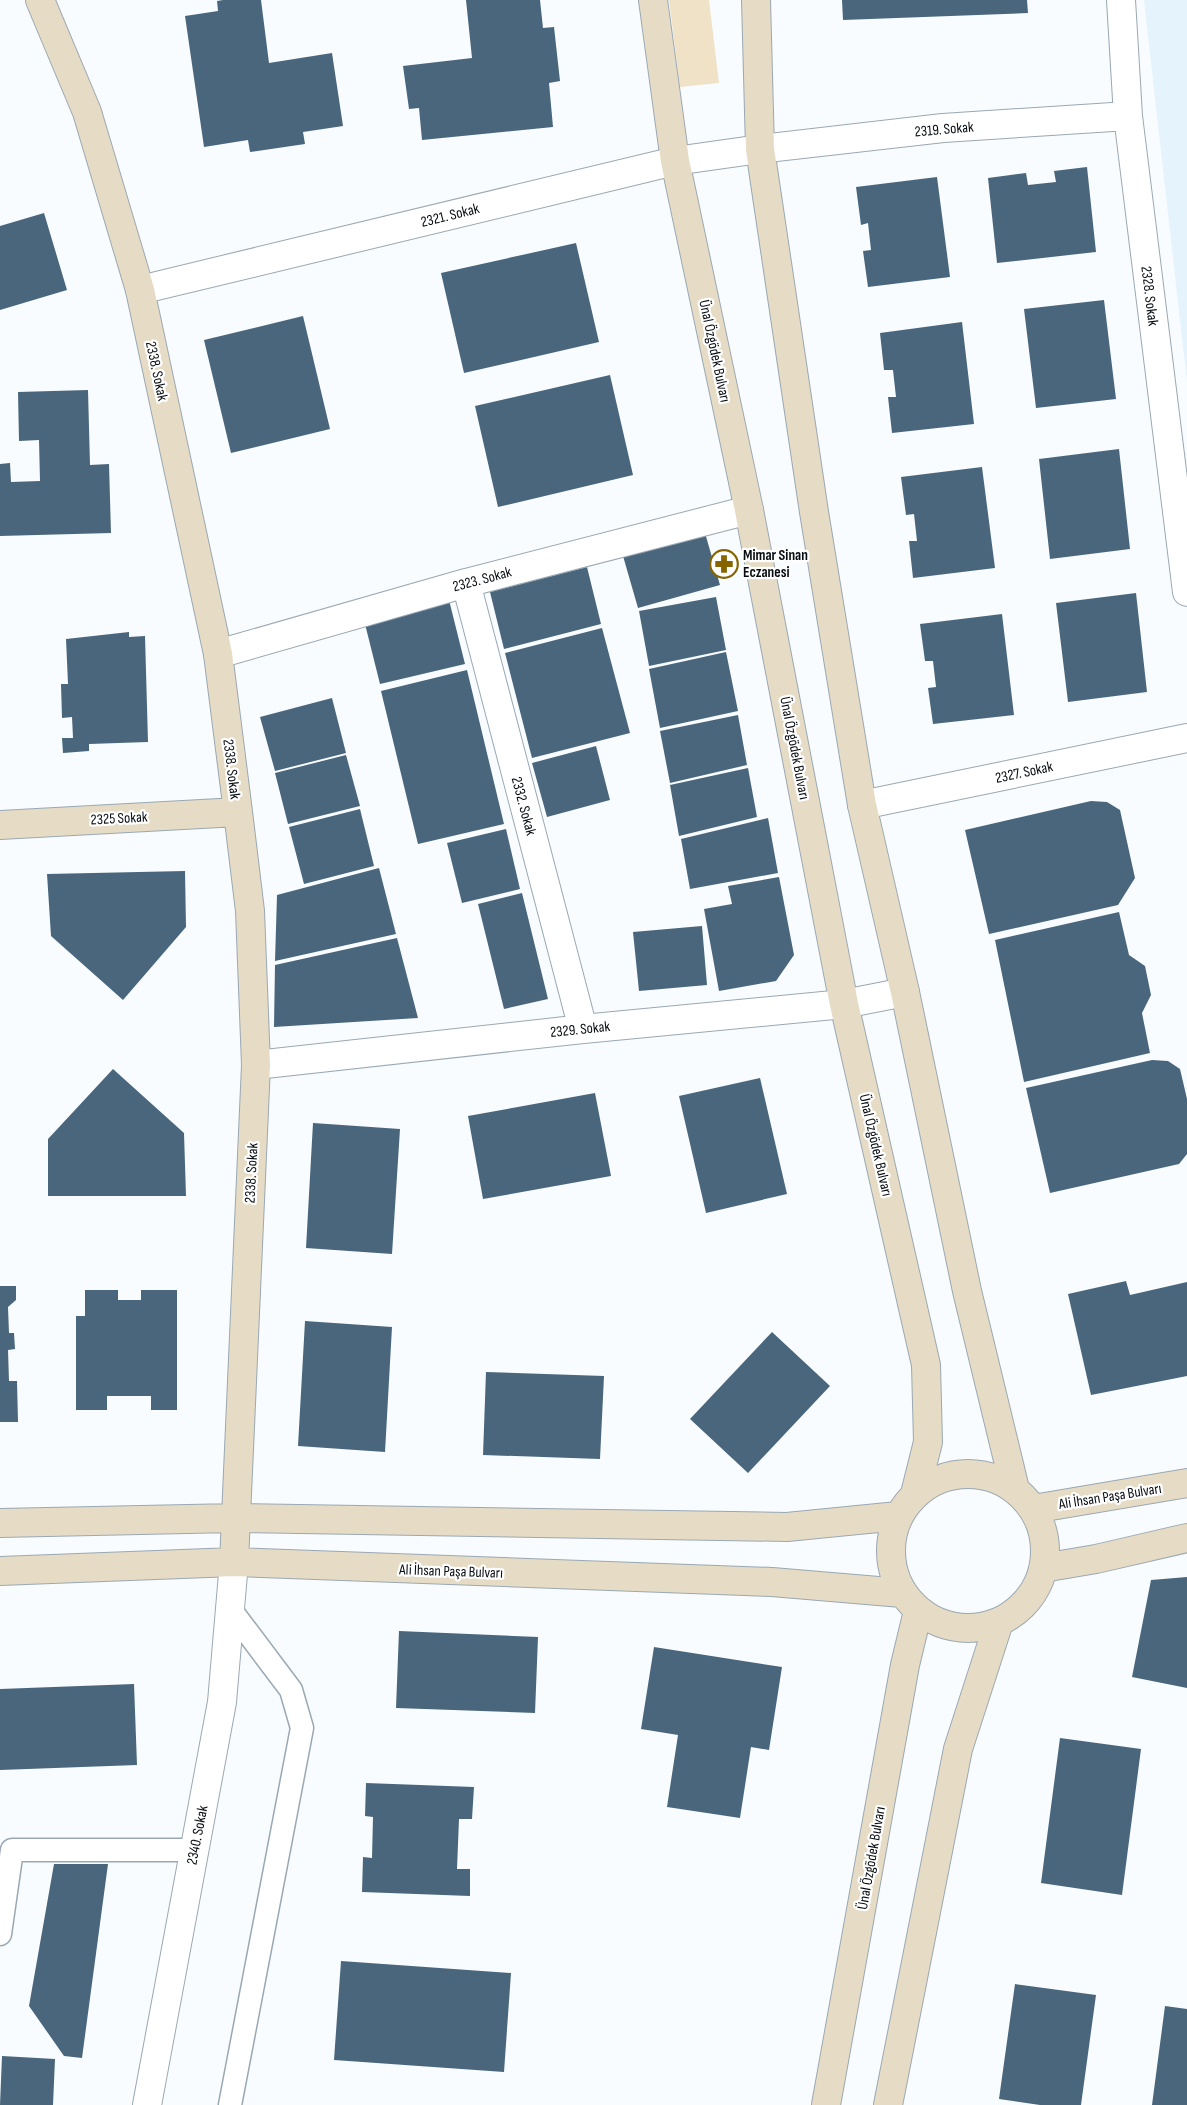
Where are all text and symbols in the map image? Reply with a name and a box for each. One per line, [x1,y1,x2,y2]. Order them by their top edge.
street label: 2319. Sokak [914,117,975,142]
street label: 2321. Sokak [419,199,482,232]
street label: 2328. Sokak [1136,265,1163,327]
street label: Ünal Özgödek Bulvarı [694,298,735,404]
street label: 2338. Sokak [141,340,172,403]
place label: Mimar Sinan Eczanesi [743,546,808,582]
pharmacy icon: Mimar Sinan Eczanesi [709,549,739,579]
street label: 2323. Sokak [451,562,514,596]
street label: Ünal Özgödek Bulvarı [775,695,814,801]
street label: 2338. Sokak [218,738,245,800]
street label: 2327. Sokak [994,757,1055,788]
street label: 2332. Sokak [507,775,541,838]
street label: 2325 Sokak [90,808,148,829]
street label: 2329. Sokak [549,1017,611,1042]
street label: Ünal Özgödek Bulvarı [855,1092,897,1198]
street label: 2338. Sokak [240,1142,263,1204]
street label: Ali İhsan Paşa Bulvarı [1056,1479,1163,1514]
street label: Ali İhsan Paşa Bulvarı [398,1560,503,1583]
street label: 2340. Sokak [182,1804,213,1866]
street label: Ünal Özgödek Bulvarı [853,1805,890,1911]

